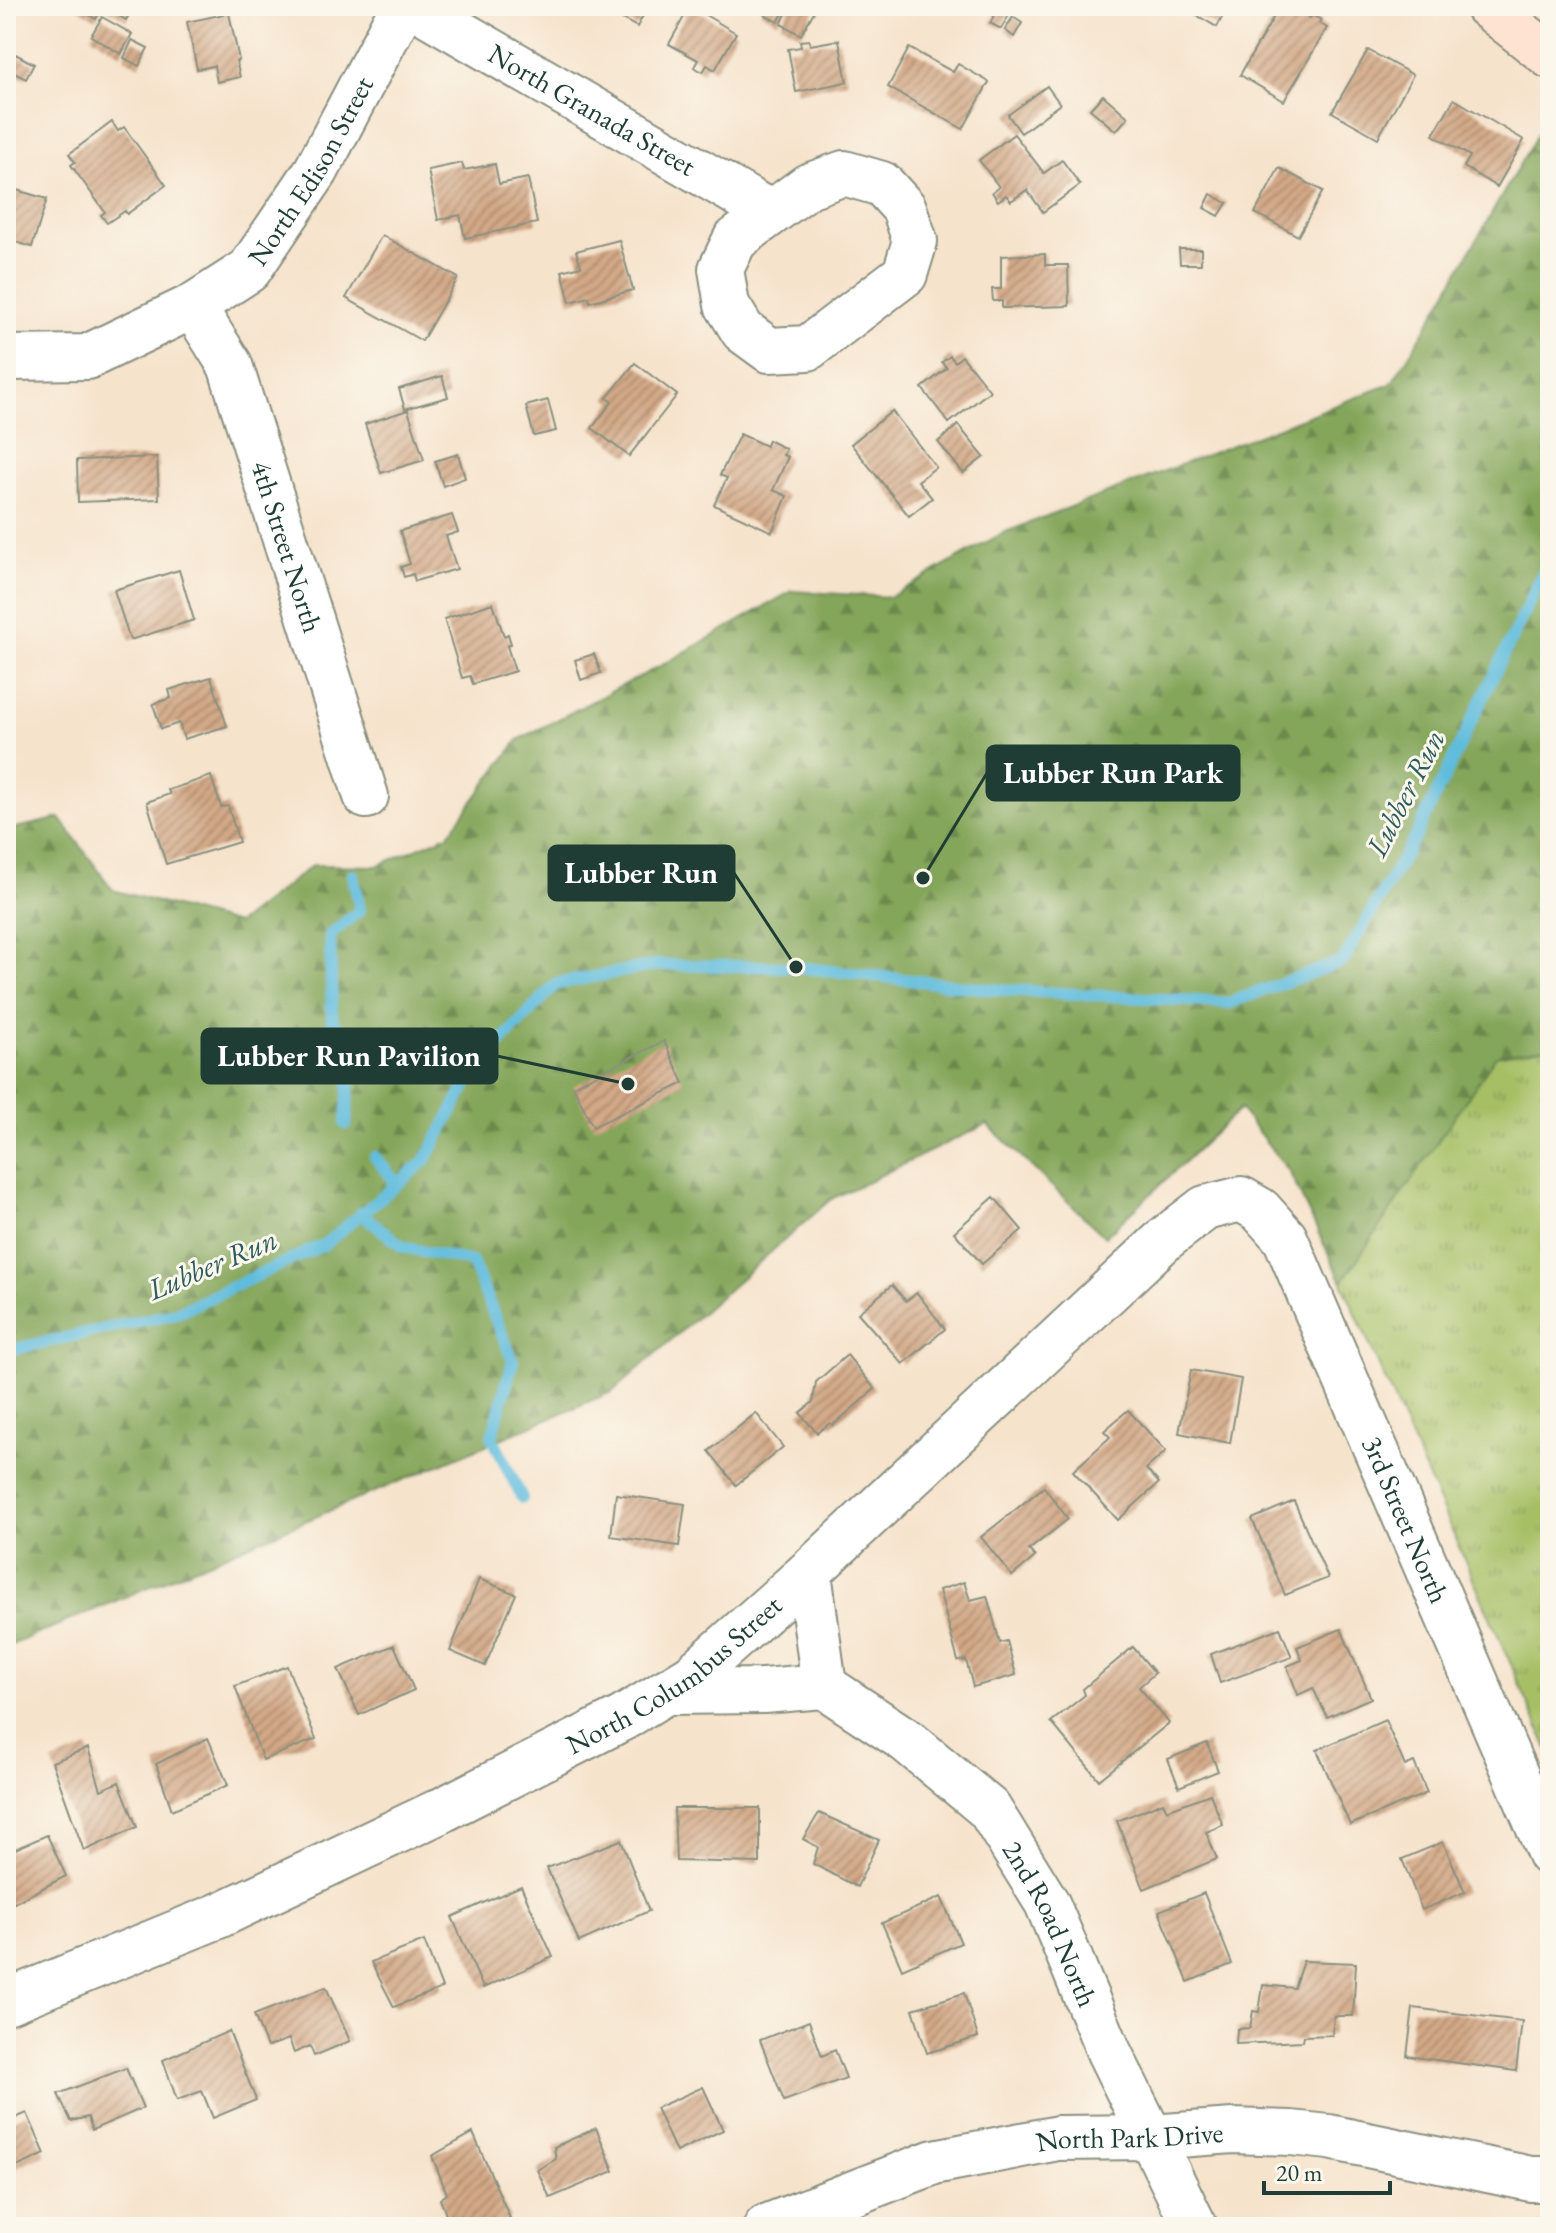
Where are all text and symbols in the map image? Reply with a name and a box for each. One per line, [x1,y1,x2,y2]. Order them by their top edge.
street label: North Granada Street [482,35,703,184]
street label: North Edison Street [239,70,381,273]
street label: 4th Street North [243,456,331,637]
water label: Lubber Run [1356,723,1454,864]
callout: Lubber Run Park [987,746,1239,800]
text: Lubber Run Park [1003,753,1224,792]
callout: Lubber Run [549,846,734,900]
text: Lubber Run [564,853,718,892]
callout: Lubber Run Pavilion [202,1029,497,1083]
text: Lubber Run Pavilion [217,1036,481,1075]
water label: Lubber Run [140,1219,283,1309]
street label: 3rd Street North [1354,1430,1458,1608]
street label: North Columbus Street [560,1587,789,1762]
street label: 2nd Road North [995,1834,1106,2012]
street label: North Park Drive [1033,2114,1224,2160]
scale bar [1264,2145,1390,2195]
text: 20 m [1276,2157,1323,2188]

